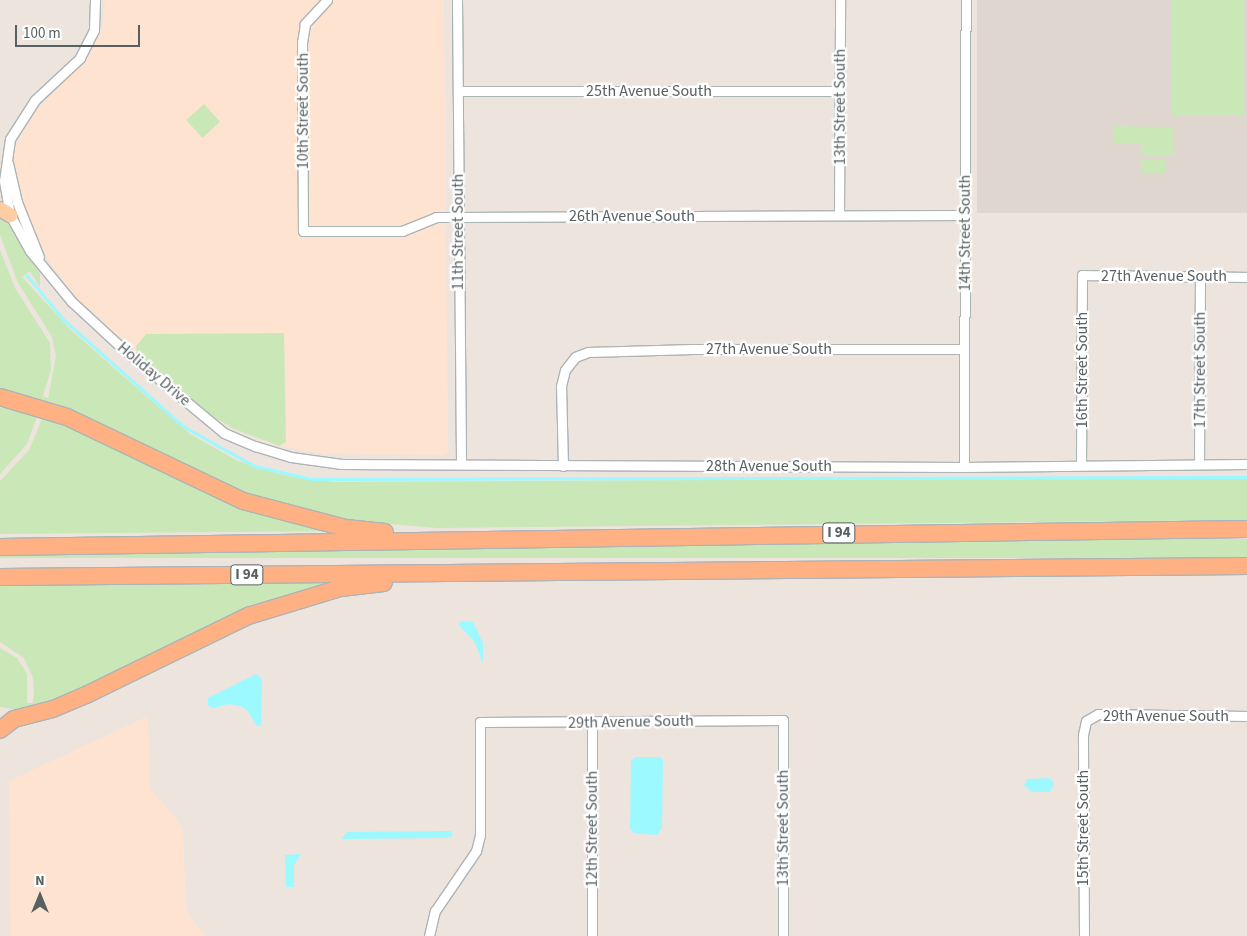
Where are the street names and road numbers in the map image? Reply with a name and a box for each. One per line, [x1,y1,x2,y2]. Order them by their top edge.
street label: 13th Street South [830,49,850,165]
street label: 10th Street South [293,53,313,169]
street label: 25th Avenue South [586,81,712,101]
street label: 11th Street South [448,174,468,290]
street label: 14th Street South [955,175,975,291]
street label: 26th Avenue South [569,206,695,226]
street label: 27th Avenue South [1101,266,1227,286]
street label: 16th Street South [1072,312,1092,428]
street label: 17th Street South [1190,312,1210,428]
street label: Holiday Drive [114,338,194,410]
street label: 27th Avenue South [706,339,832,359]
street label: 28th Avenue South [706,456,832,476]
road number: I 94 [822,520,856,546]
road number: I 94 [230,562,264,588]
street label: 29th Avenue South [1103,706,1229,726]
street label: 29th Avenue South [568,711,694,733]
street label: 13th Street South [773,770,793,886]
street label: 15th Street South [1073,770,1093,886]
street label: 12th Street South [582,771,602,887]

